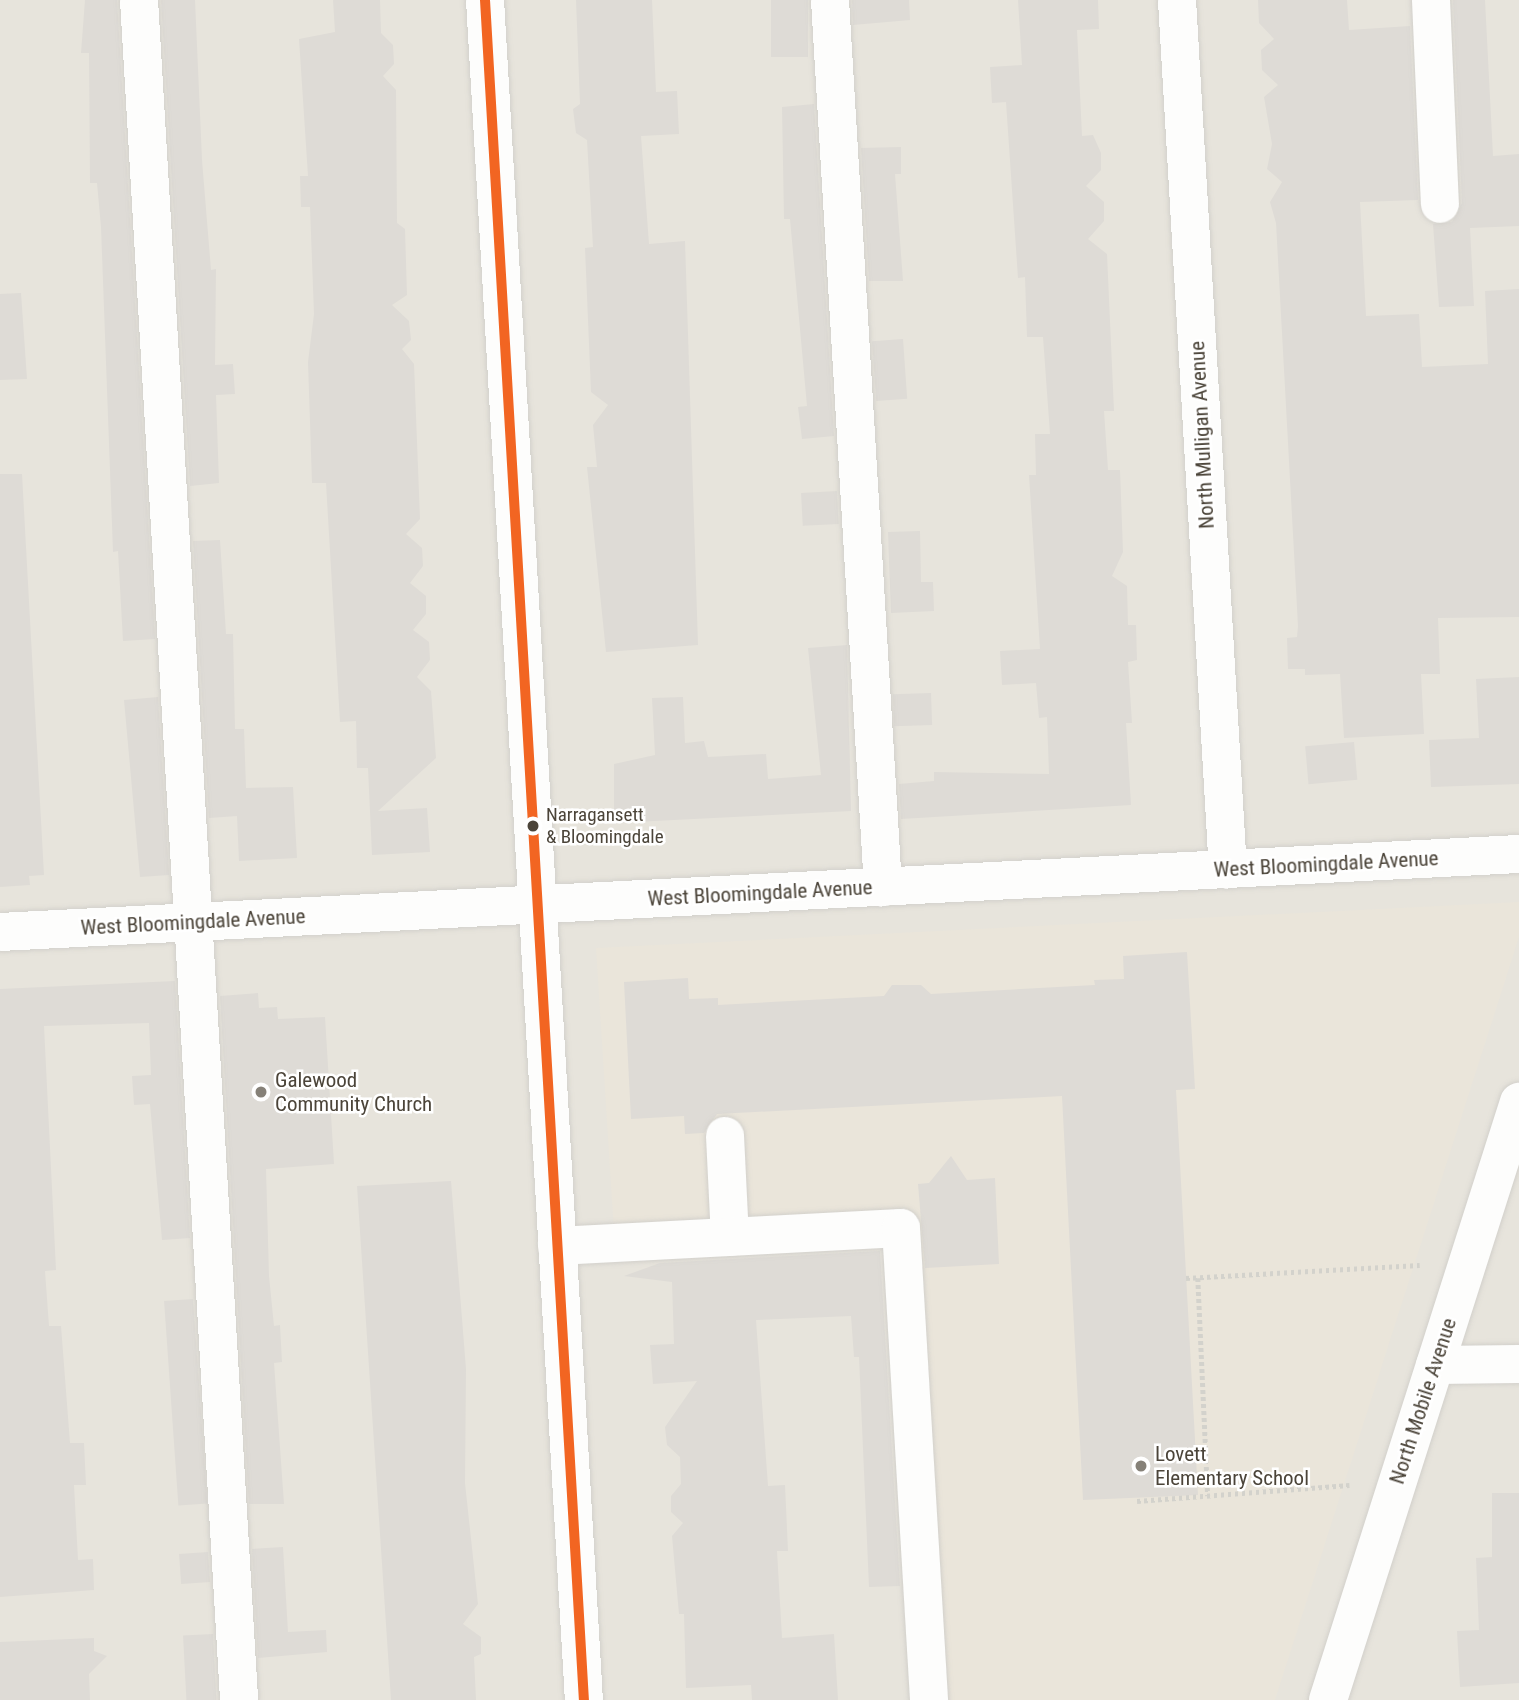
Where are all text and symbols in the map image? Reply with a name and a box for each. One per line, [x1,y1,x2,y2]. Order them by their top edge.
street label: North Mulligan Avenue [1184,340,1220,530]
place label: Narragansett & Bloomingdale [546,804,664,848]
marker: Narragansett & Bloomingdale [526,819,540,833]
street label: West Bloomingdale Avenue [1213,846,1439,882]
street label: West Bloomingdale Avenue [647,875,873,911]
street label: West Bloomingdale Avenue [80,904,306,940]
place label: Galewood Community Church [275,1067,432,1117]
marker: Galewood Community Church [253,1084,269,1100]
street label: North Mobile Avenue [1384,1315,1462,1487]
place label: Lovett Elementary School [1155,1441,1309,1491]
marker: Lovett Elementary School [1133,1458,1149,1474]

